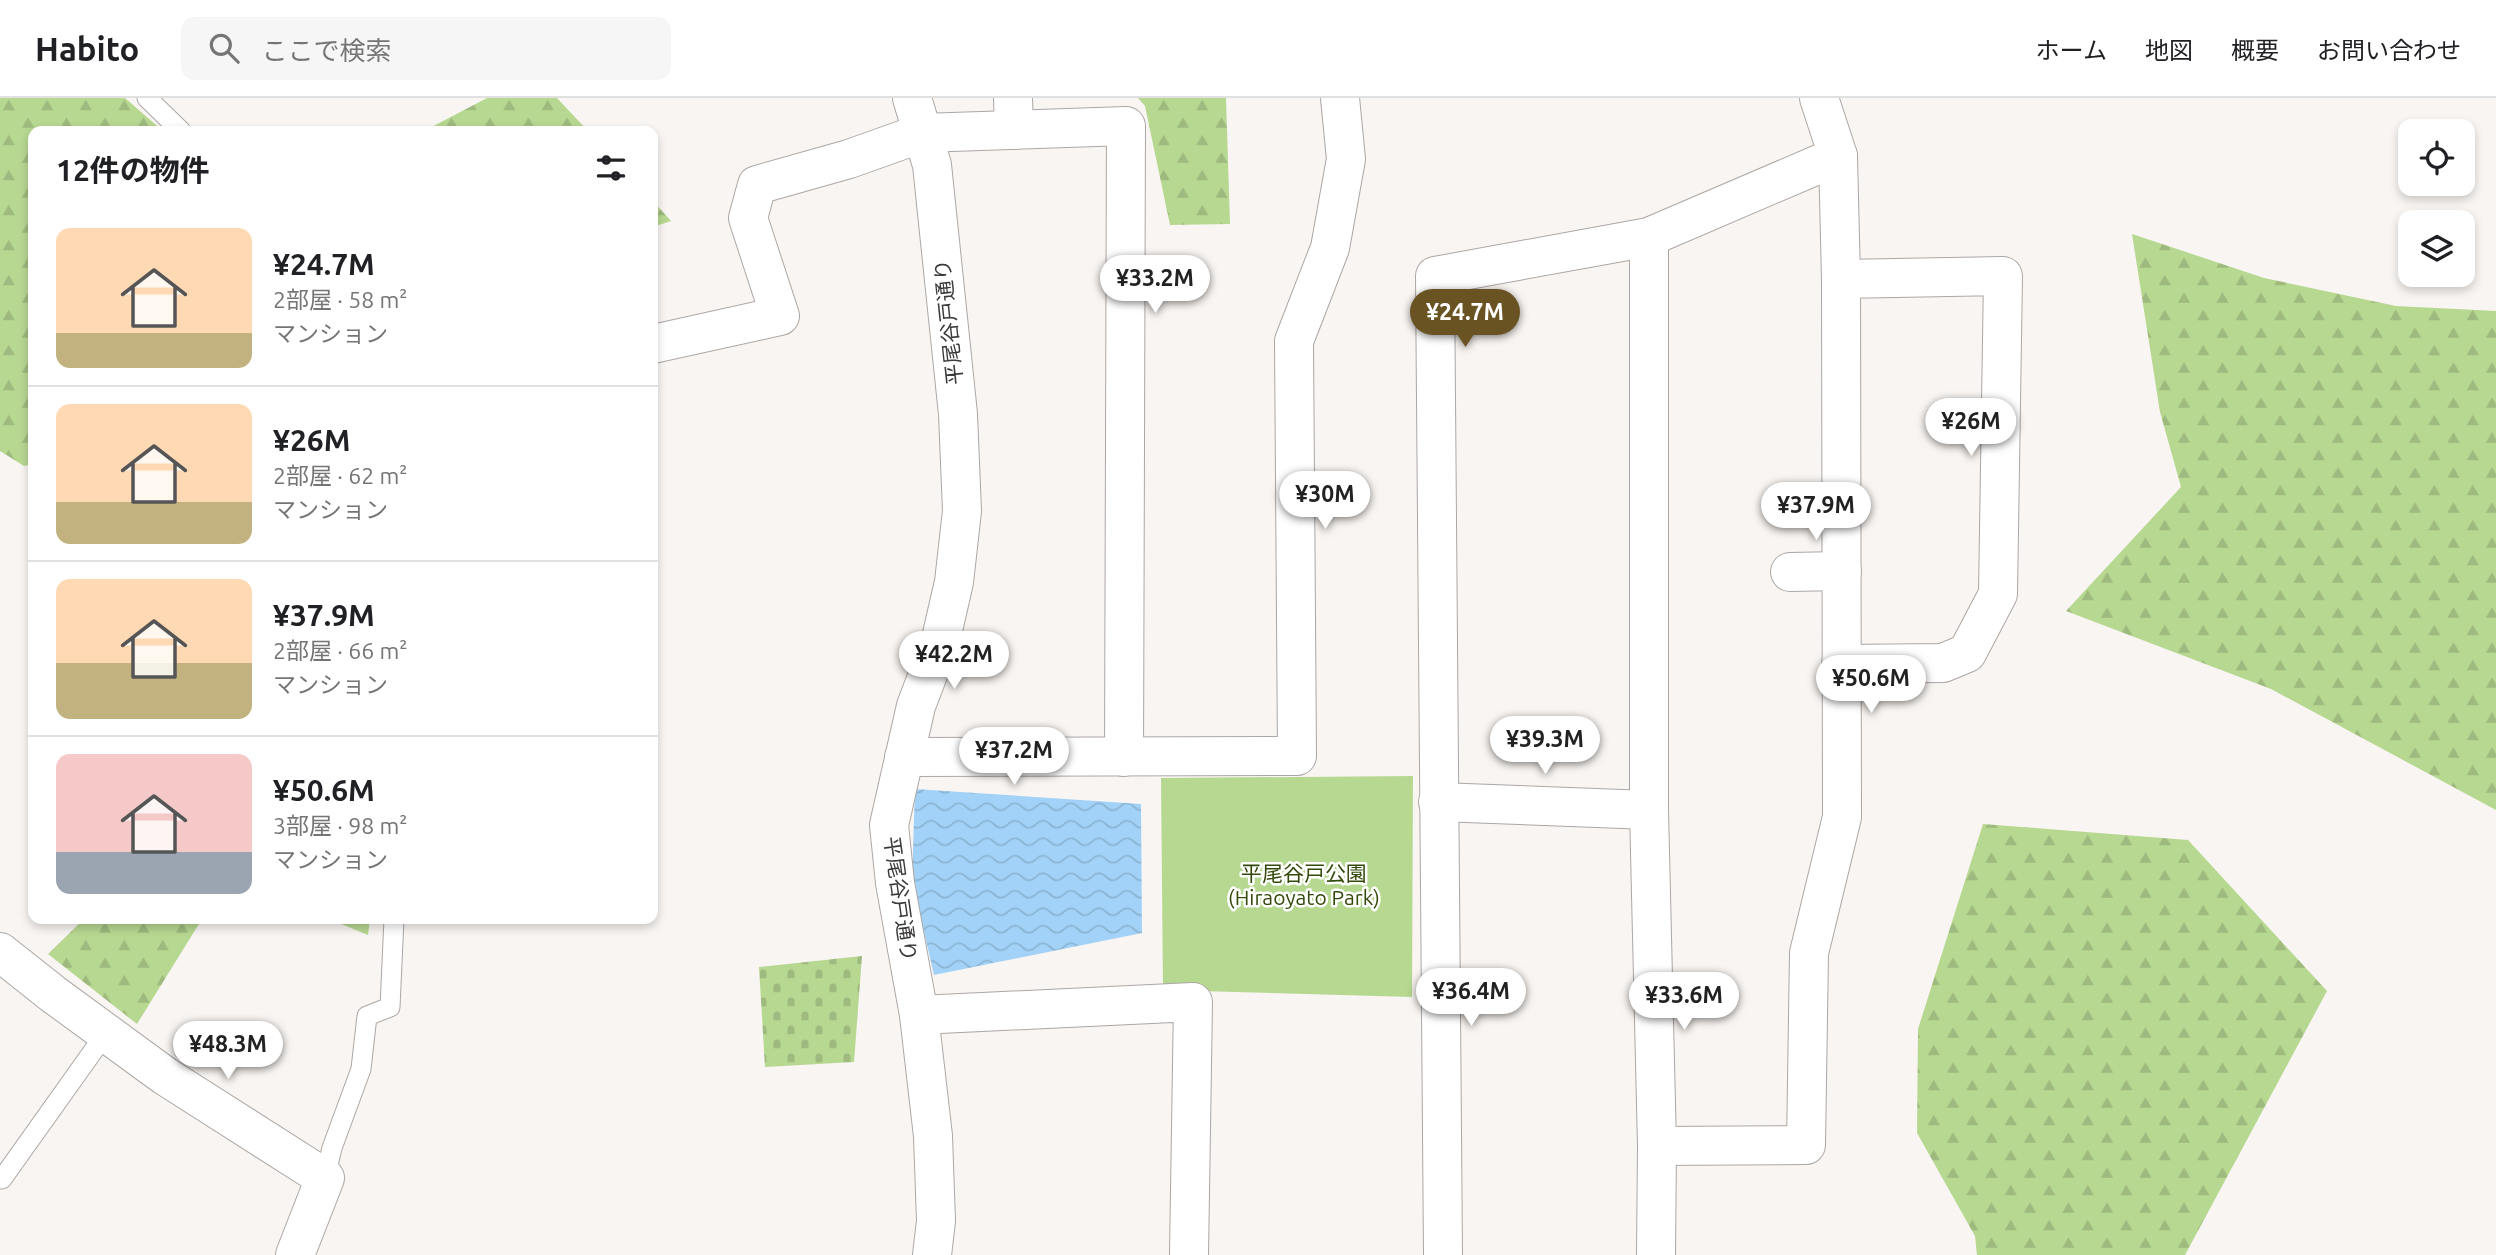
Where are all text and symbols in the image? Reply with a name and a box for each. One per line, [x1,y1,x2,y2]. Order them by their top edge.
search box [181,17,671,80]
icon: search [205,29,243,67]
text: Habito [35,30,139,67]
text: ここで検索 [261,36,391,65]
text: ホーム [2036,37,2107,64]
text: 地図 [2145,37,2193,64]
text: 概要 [2231,37,2279,64]
text: お問い合わせ [2317,37,2461,64]
map controls [2398,119,2475,287]
button: locate [2398,119,2475,196]
icon: filters [592,149,630,187]
text: 12件の物件 [56,153,210,187]
button: layers [2398,210,2475,287]
text: ¥24.7M [273,247,375,281]
icon: home [112,256,196,340]
pin: ¥33.2M [1098,256,1212,315]
street label: 平尾谷戸通り [929,258,967,386]
text: ¥33.2M [1116,265,1194,290]
text: 2部屋 · 58 m² [273,287,407,312]
pin: ¥24.7M [1408,289,1522,349]
text: ¥24.7M [1426,299,1504,324]
text: マンション [273,321,388,346]
pin: ¥26M [1930,398,2012,458]
text: ¥26M [1941,408,2001,433]
text: ¥26M [273,423,350,457]
icon: home [112,432,196,516]
text: 2部屋 · 62 m² [273,463,407,488]
pin: ¥30M [1284,472,1366,531]
text: ¥30M [1295,481,1355,506]
pin: ¥37.9M [1759,482,1873,542]
text: ¥37.9M [1777,492,1855,517]
text: マンション [273,497,388,522]
text: ¥37.9M [273,598,375,632]
icon: home [112,607,196,691]
pin: ¥42.2M [897,632,1011,691]
text: 2部屋 · 66 m² [273,638,407,663]
text: ¥42.2M [915,641,993,666]
pin: ¥50.6M [1814,656,1928,715]
text: ¥50.6M [1832,665,1910,690]
text: マンション [273,672,388,697]
pin: ¥39.3M [1488,716,1602,776]
text: ¥39.3M [1506,726,1584,751]
pin: ¥37.2M [957,728,1071,787]
text: ¥37.2M [975,737,1053,762]
text: ¥50.6M [273,773,375,807]
icon: home [112,782,196,866]
text: 3部屋 · 98 m² [273,813,407,838]
street label: 平尾谷戸通り [880,835,922,963]
text: マンション [273,847,388,872]
park label: 平尾谷戸公園 (Hiraoyato Park) [1228,861,1380,909]
pin: ¥36.4M [1414,968,1528,1028]
pin: ¥33.6M [1627,972,1741,1032]
text: ¥36.4M [1432,978,1510,1003]
text: ¥33.6M [1645,982,1723,1007]
pin: ¥48.3M [171,1021,285,1081]
text: ¥48.3M [189,1031,267,1056]

